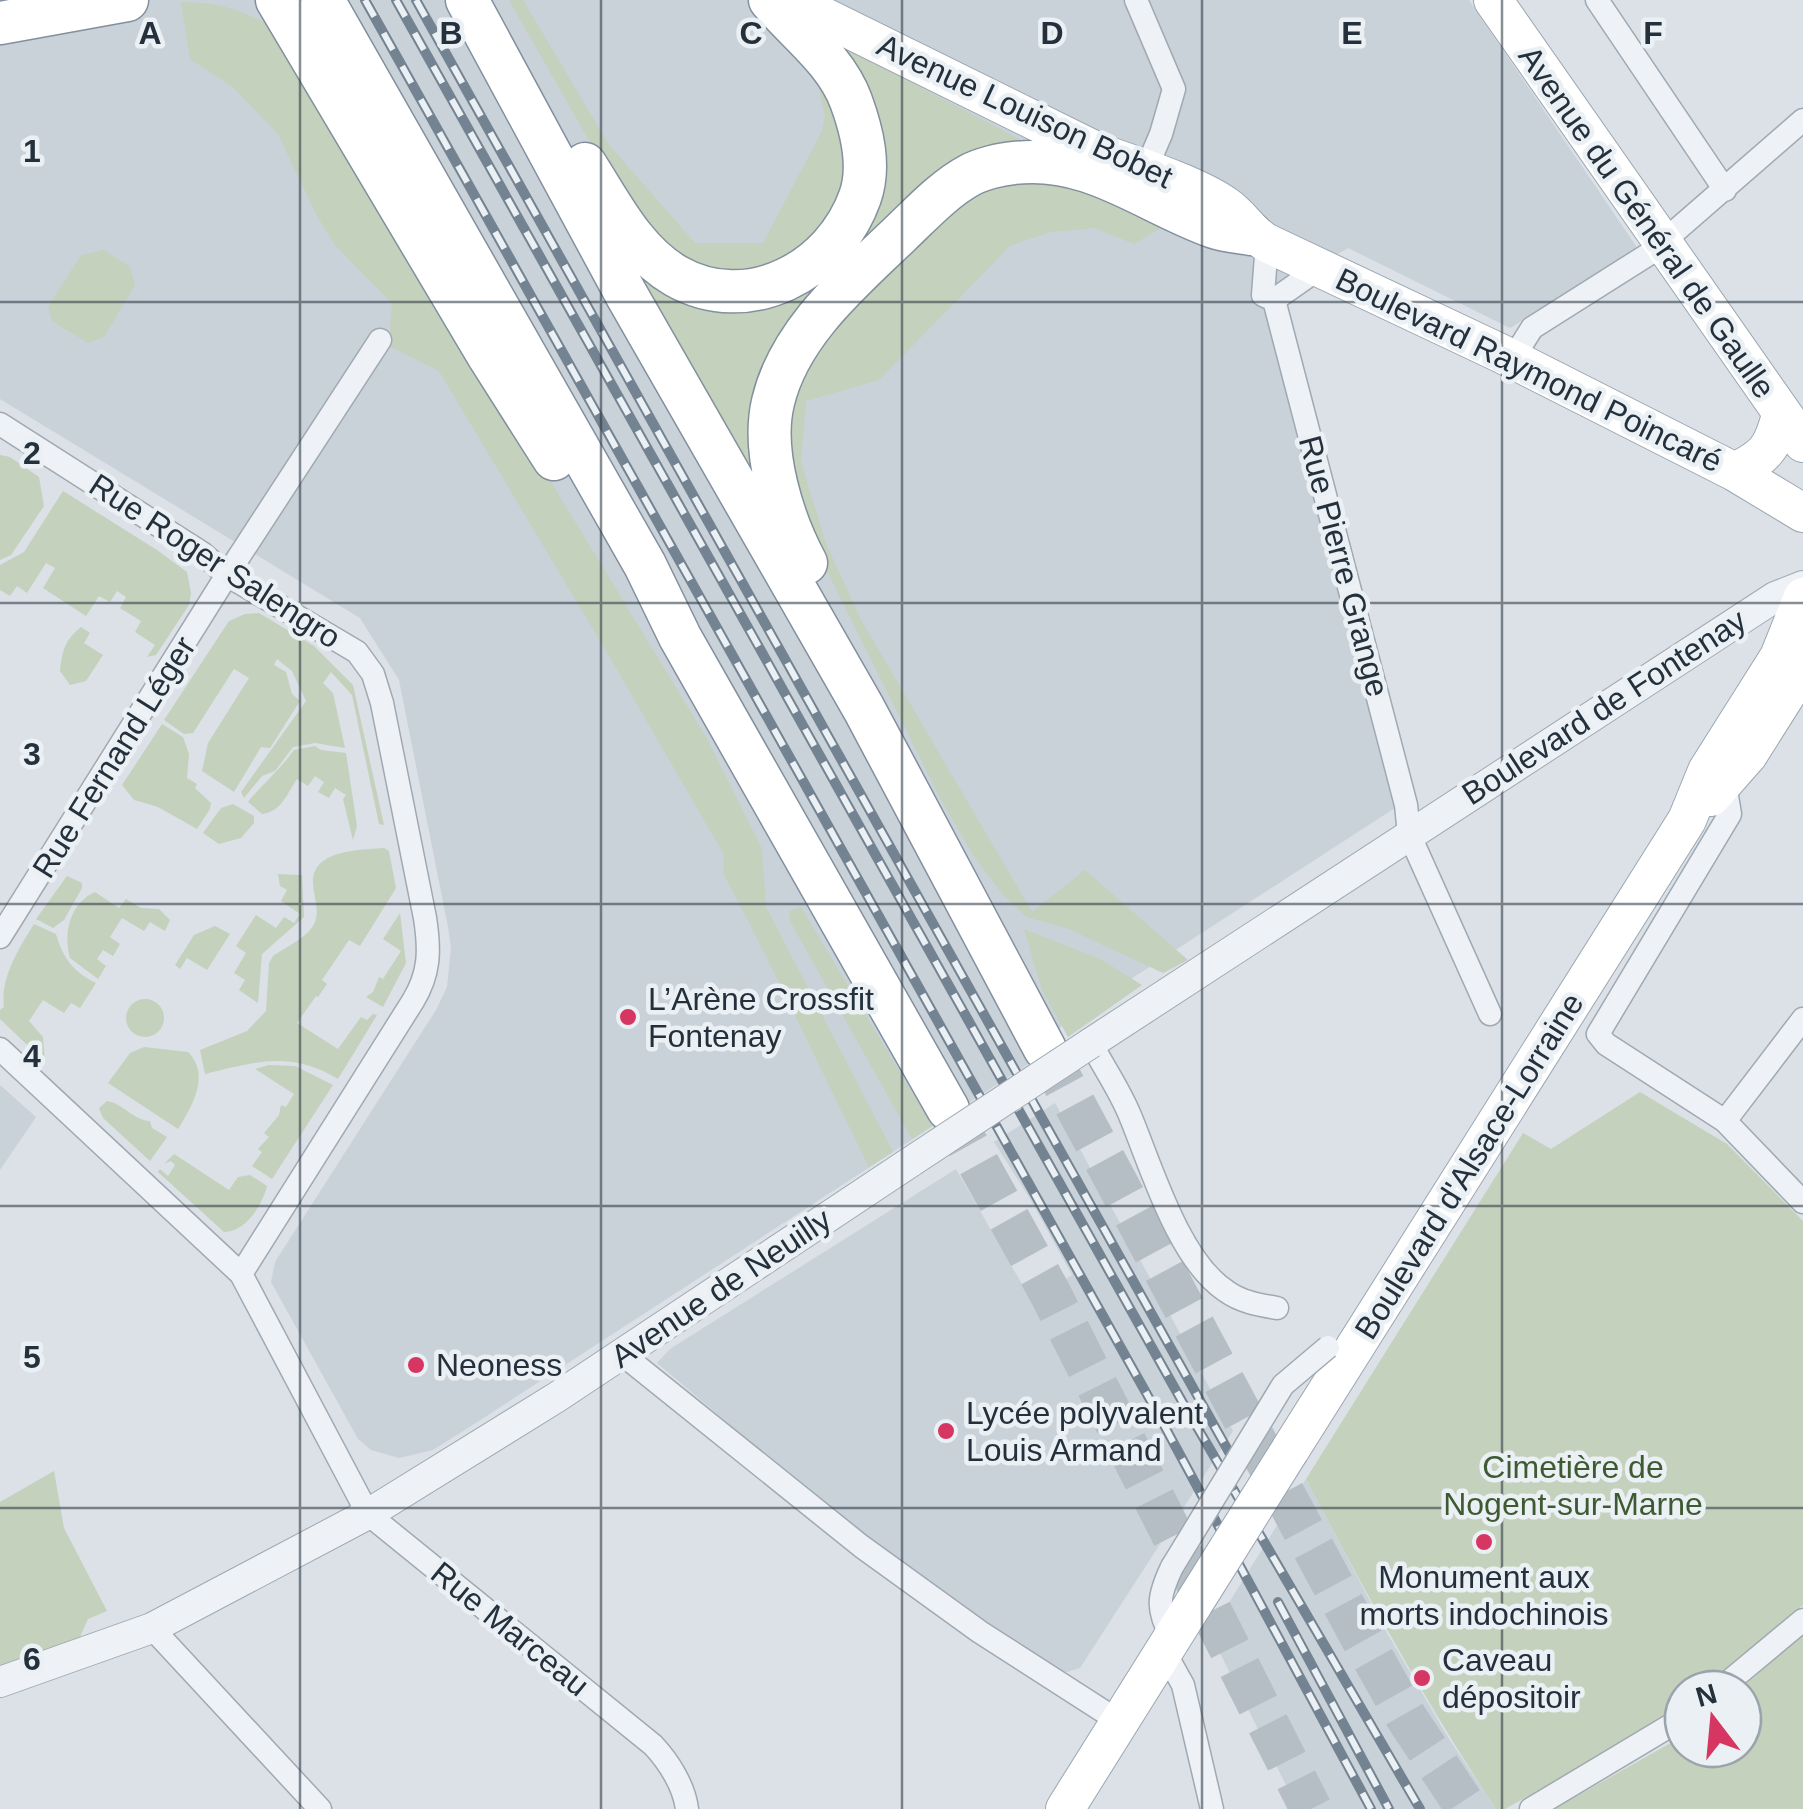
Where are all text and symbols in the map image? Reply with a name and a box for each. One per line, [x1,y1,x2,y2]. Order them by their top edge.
text: A [138,15,162,51]
text: B [439,15,463,51]
text: C [739,15,763,51]
text: D [1040,15,1064,51]
text: E [1341,15,1363,51]
text: F [1643,15,1663,51]
street label: Avenue Louison Bobet [872,27,1178,195]
street label: Avenue du Général de Gaulle [1512,39,1782,405]
text: 1 [23,133,41,169]
street label: Boulevard Raymond Poincaré [1330,261,1728,479]
street label: Rue Pierre Grange [1292,432,1396,700]
text: 2 [23,435,41,471]
street label: Rue Roger Salengro [83,466,347,656]
street label: Boulevard de Fontenay [1455,602,1753,812]
street label: Rue Fernand Léger [25,629,203,884]
text: 3 [23,736,41,772]
place label: L’Arène Crossfit Fontenay [648,981,874,1054]
street label: Boulevard d'Alsace-Lorraine [1347,986,1591,1346]
marker: L’Arène Crossfit Fontenay [617,1006,639,1028]
text: 4 [23,1038,41,1074]
street label: Avenue de Neuilly [604,1201,838,1375]
text: 5 [23,1339,41,1375]
place label: Neoness [436,1347,562,1383]
marker: Neoness [405,1354,427,1376]
place label: Lycée polyvalent Louis Armand [966,1395,1203,1468]
marker: Lycée polyvalent Louis Armand [935,1420,957,1442]
park label: Cimetière de Nogent-sur-Marne [1443,1449,1703,1522]
marker: Monument aux morts indochinois [1473,1531,1495,1553]
street label: Rue Marceau [424,1555,596,1703]
place label: Monument aux morts indochinois [1360,1559,1609,1632]
text: 6 [23,1641,41,1677]
place label: Caveau dépositoir [1442,1642,1581,1715]
marker: Caveau dépositoir [1411,1667,1433,1689]
north arrow [1663,1669,1763,1769]
text: N [1692,1678,1720,1713]

